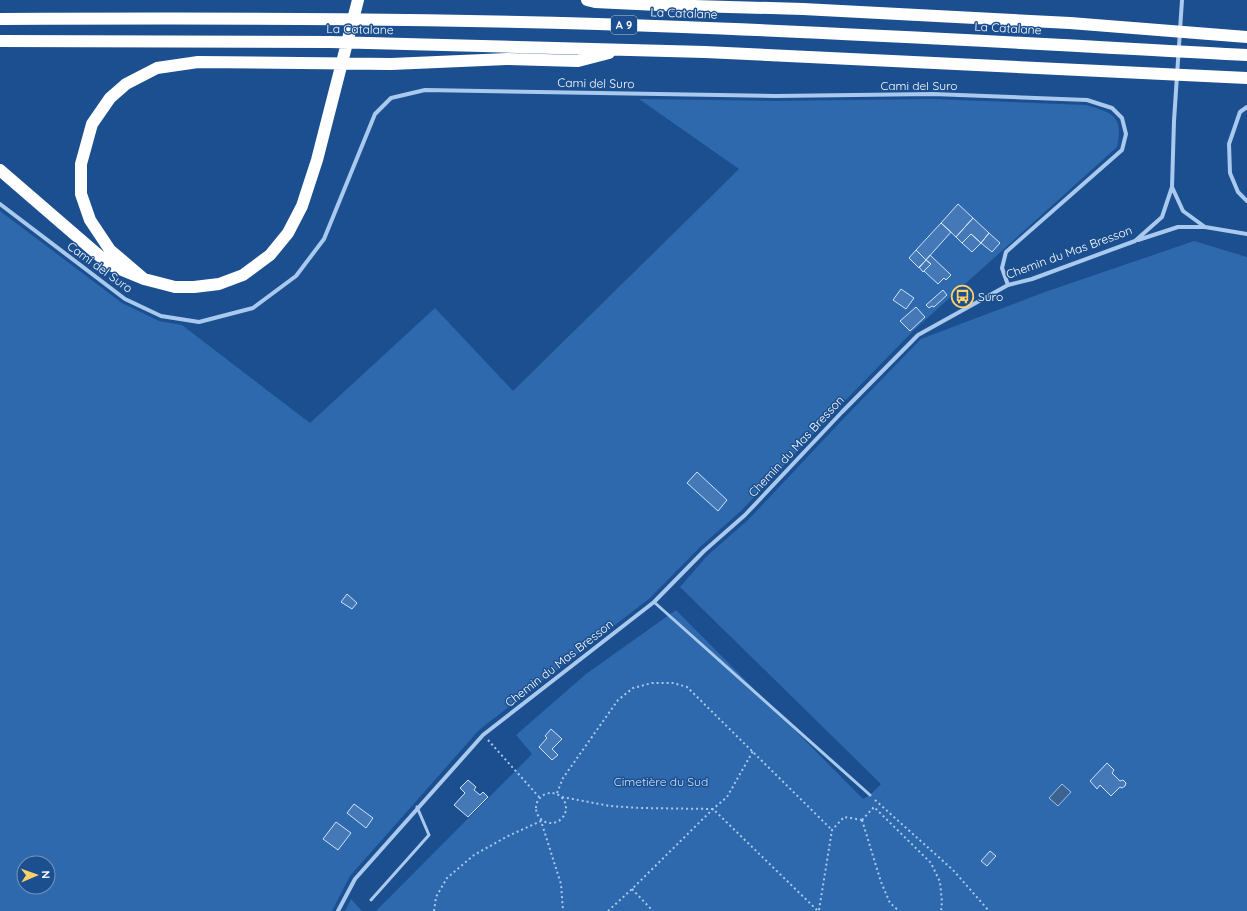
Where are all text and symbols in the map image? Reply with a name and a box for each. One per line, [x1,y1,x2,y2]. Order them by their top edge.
street label: La Catalane [650,4,718,22]
road number: A 9 [611,16,637,34]
street label: La Catalane [974,19,1042,37]
street label: La Catalane [326,21,394,37]
street label: Cami del Suro [557,75,635,91]
street label: Cami del Suro [880,78,958,93]
street label: Chemin du Mas Bresson [1004,222,1134,282]
street label: Cami del Suro [64,238,136,296]
bus stop icon: Suro [950,283,976,309]
place label: Suro [978,289,1003,304]
street label: Chemin du Mas Bresson [745,392,847,500]
street label: Chemin du Mas Bresson [502,616,616,710]
park label: Cimetière du Sud [614,774,708,789]
north arrow [16,855,56,895]
text: N [39,870,53,879]

